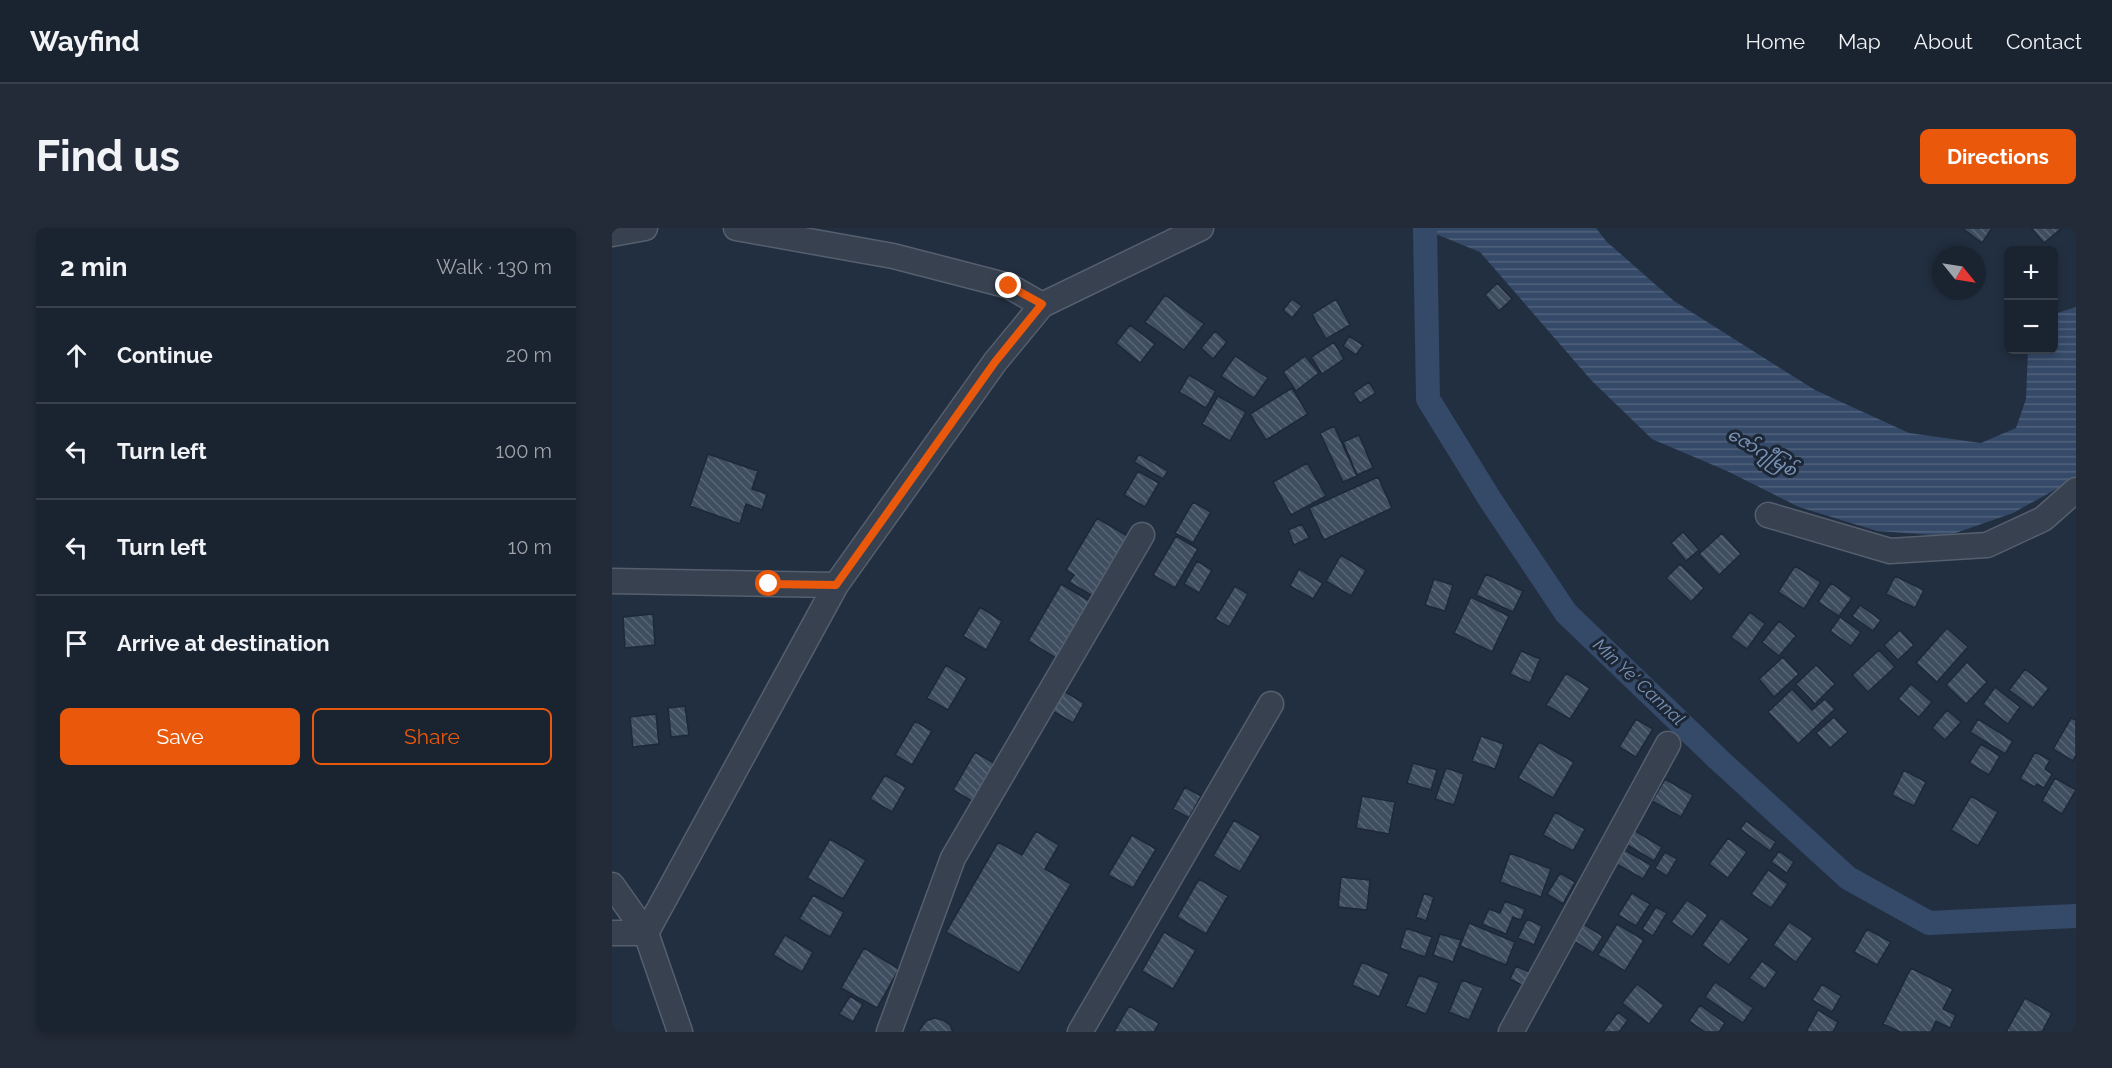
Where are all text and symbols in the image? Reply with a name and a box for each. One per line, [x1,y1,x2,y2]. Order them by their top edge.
text: Wayfind [30,25,140,58]
text: Home [1746,29,1805,54]
text: Map [1838,29,1881,54]
text: About [1914,29,1973,54]
text: Contact [2006,29,2082,54]
button: Directions [1920,129,2076,184]
text: Find us [36,132,180,181]
north arrow [1932,246,1986,300]
map controls [2004,246,2058,354]
button: + [2004,246,2058,300]
text: 2 min [60,252,127,282]
text: Walk · 130 m [436,255,552,279]
route end [995,272,1021,298]
button: − [2004,300,2058,354]
icon: ahead [60,339,93,372]
text: Continue [117,342,213,368]
text: 20 m [506,343,552,367]
water label: ဇော်ဂျီမြစ် [1721,421,1803,485]
icon: left [60,435,93,468]
text: Turn left [117,438,207,464]
text: 100 m [495,439,552,463]
icon: left [60,531,93,564]
text: Turn left [117,534,207,560]
text: 10 m [508,535,552,559]
route start [755,570,781,596]
icon: arrive [60,627,93,660]
text: Arrive at destination [117,630,330,656]
water label: Min Ye' Cannal [1589,634,1690,730]
button: Save [60,708,300,765]
button: Share [312,708,552,765]

